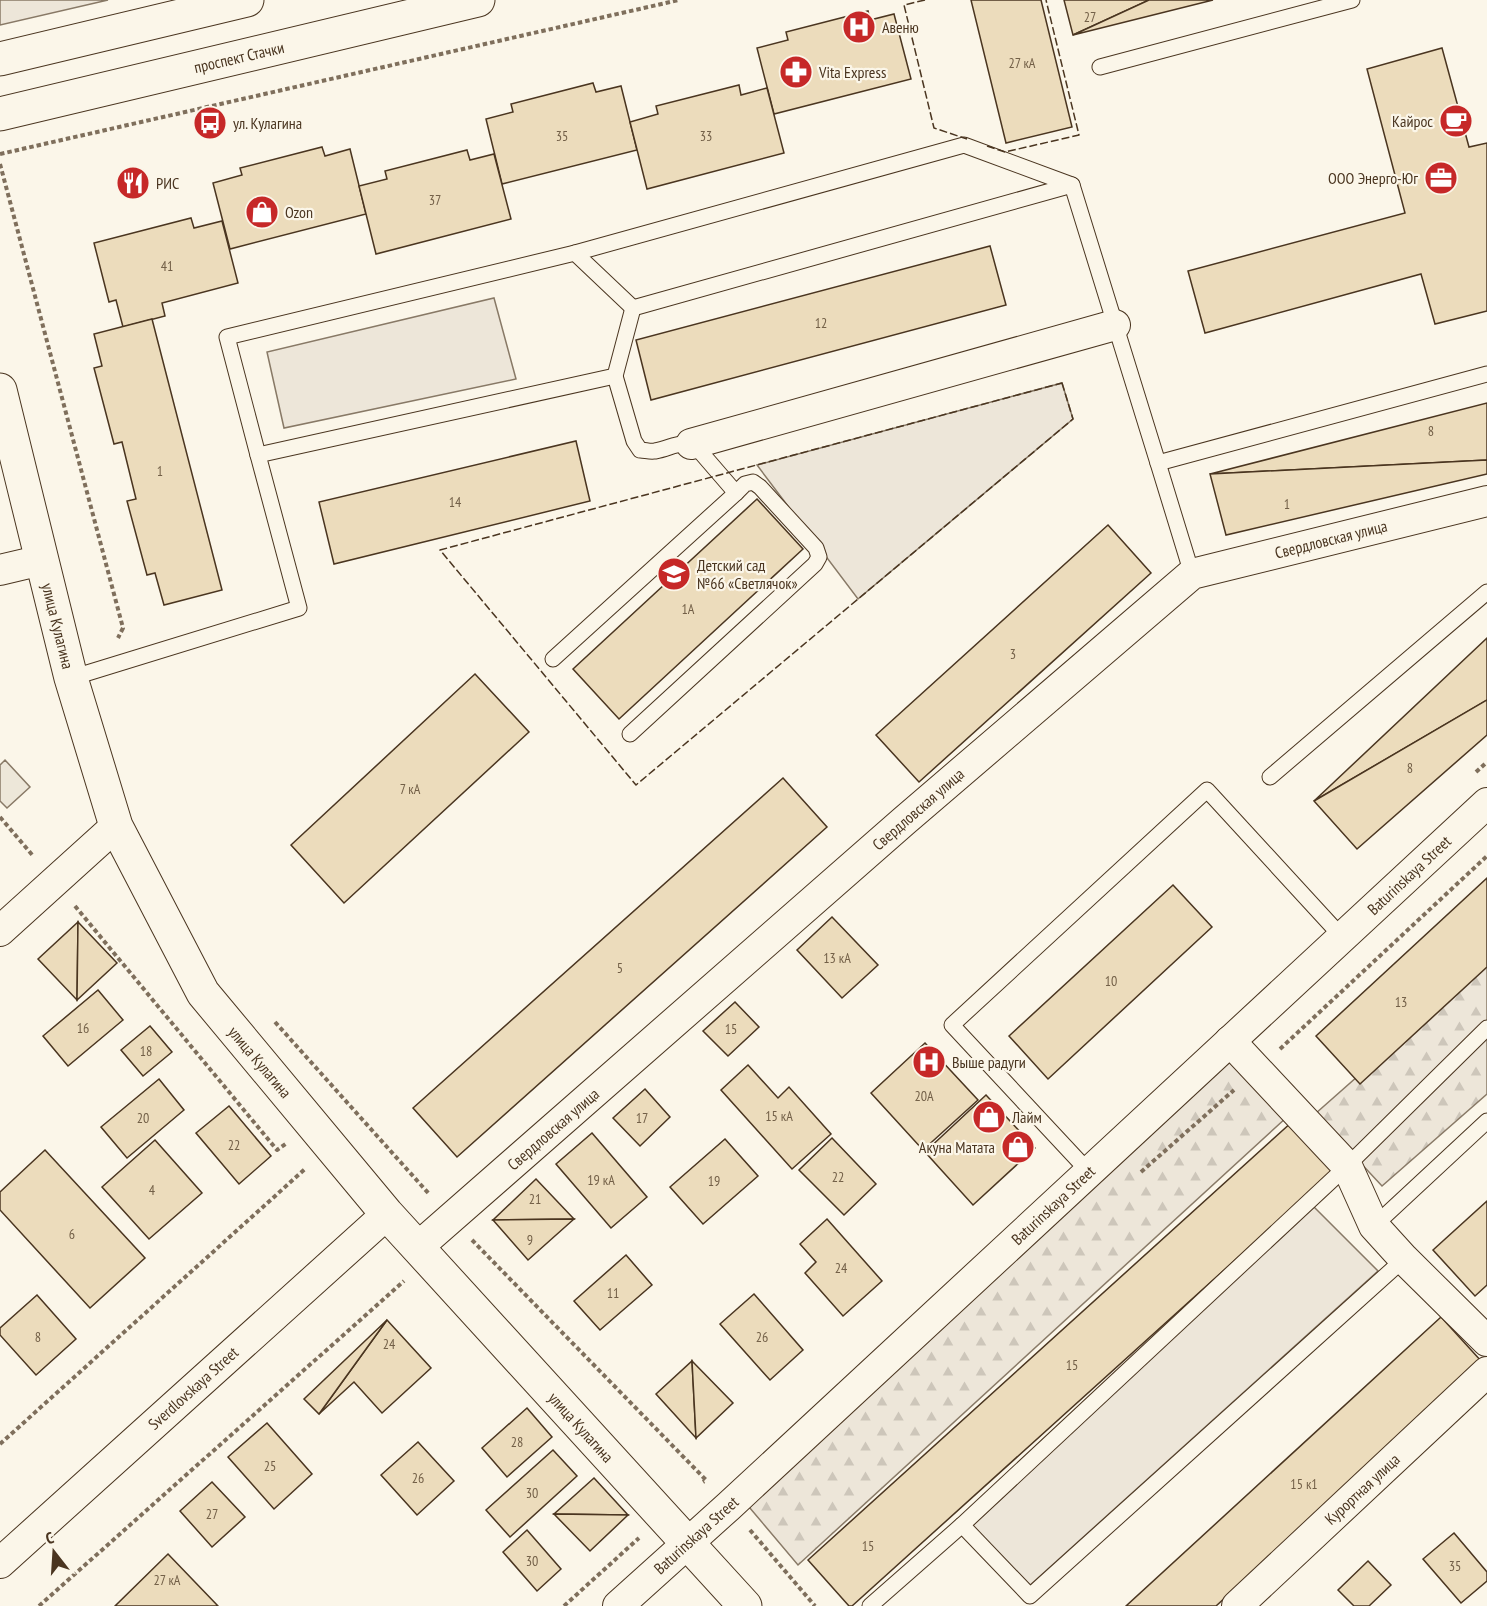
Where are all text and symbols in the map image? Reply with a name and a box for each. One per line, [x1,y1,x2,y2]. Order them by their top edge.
house number: 27 [1084,8,1096,26]
hospital icon: Авеню [841,9,877,45]
place label: Авеню [882,17,919,37]
street label: проспект Стачки [192,37,286,77]
pharmacy icon: Vita Express [778,54,814,90]
house number: 27 кА [1008,54,1036,72]
place label: Vita Express [818,62,886,82]
cafe icon: Кайрос [1438,103,1474,139]
bus stop icon: ул. Кулагина [192,105,228,141]
place label: Кайрос [1392,111,1433,131]
place label: ул. Кулагина [233,113,302,133]
house number: 35 [556,127,568,145]
house number: 33 [700,127,712,145]
office icon: ООО Энерго-Юг [1423,160,1459,196]
restaurant icon: РИС [115,165,151,201]
place label: ООО Энерго-Юг [1328,168,1418,188]
place label: РИС [156,173,179,193]
house number: 37 [429,191,441,209]
shop icon: Ozon [244,194,280,230]
place label: Ozon [285,202,313,222]
house number: 41 [161,257,173,275]
house number: 12 [815,314,827,332]
house number: 8 [1428,422,1434,440]
house number: 1 [157,462,163,480]
house number: 14 [449,493,462,511]
house number: 1 [1284,495,1290,513]
street label: Свердловская улица [1273,515,1389,563]
place label: Детский сад №66 «Светлячок» [697,555,798,593]
school or university icon: Детский сад №66 «Светлячок» [656,556,692,592]
street label: улица Кулагина [38,581,78,671]
house number: 1А [682,600,695,618]
house number: 3 [1010,645,1016,663]
house number: 8 [1407,759,1413,777]
street label: Свердловская улица [868,764,968,854]
house number: 7 кА [400,780,421,798]
street label: Baturinskaya Street [1363,831,1455,919]
house number: 13 кА [823,949,851,967]
house number: 5 [617,959,623,977]
house number: 10 [1105,972,1117,990]
house number: 13 [1395,993,1407,1011]
house number: 16 [77,1019,89,1037]
house number: 15 [725,1020,737,1038]
street label: улица Кулагина [224,1022,296,1102]
house number: 18 [140,1042,152,1060]
hospital icon: Выше радуги [911,1044,947,1080]
place label: Выше радуги [952,1052,1026,1072]
street label: Свердловская улица [503,1084,603,1174]
house number: 20А [914,1087,934,1105]
shop icon: Лайм [971,1099,1007,1135]
house number: 15 кА [765,1107,793,1125]
place label: Лайм [1011,1107,1042,1127]
house number: 20 [137,1109,149,1127]
house number: 17 [636,1109,648,1127]
shop icon: Акуна Матата [1000,1129,1036,1165]
house number: 22 [228,1136,240,1154]
place label: Акуна Матата [919,1137,995,1157]
street label: Baturinskaya Street [1007,1161,1099,1249]
house number: 22 [832,1168,844,1186]
house number: 19 кА [587,1171,615,1189]
house number: 19 [708,1172,720,1190]
house number: 4 [149,1181,156,1199]
house number: 21 [529,1190,541,1208]
house number: 6 [69,1225,75,1243]
house number: 9 [527,1231,533,1249]
house number: 24 [835,1259,848,1277]
house number: 11 [607,1284,619,1302]
house number: 8 [35,1328,41,1346]
house number: 26 [756,1328,768,1346]
house number: 24 [383,1335,396,1353]
street label: Sverdlovskaya Street [144,1342,243,1434]
house number: 15 [1066,1356,1078,1374]
street label: улица Кулагина [544,1388,618,1466]
house number: 28 [511,1433,523,1451]
street label: Курортная улица [1320,1449,1404,1529]
house number: 25 [264,1457,276,1475]
house number: 26 [412,1469,424,1487]
house number: 15 к1 [1290,1475,1318,1493]
house number: 30 [526,1484,538,1502]
street label: Baturinskaya Street [650,1491,743,1578]
house number: 27 [206,1505,218,1523]
north arrow [24,1522,84,1582]
text: С [43,1527,57,1548]
house number: 15 [862,1537,874,1555]
house number: 30 [526,1552,538,1570]
house number: 35 [1449,1557,1461,1575]
house number: 27 кА [153,1571,181,1589]

